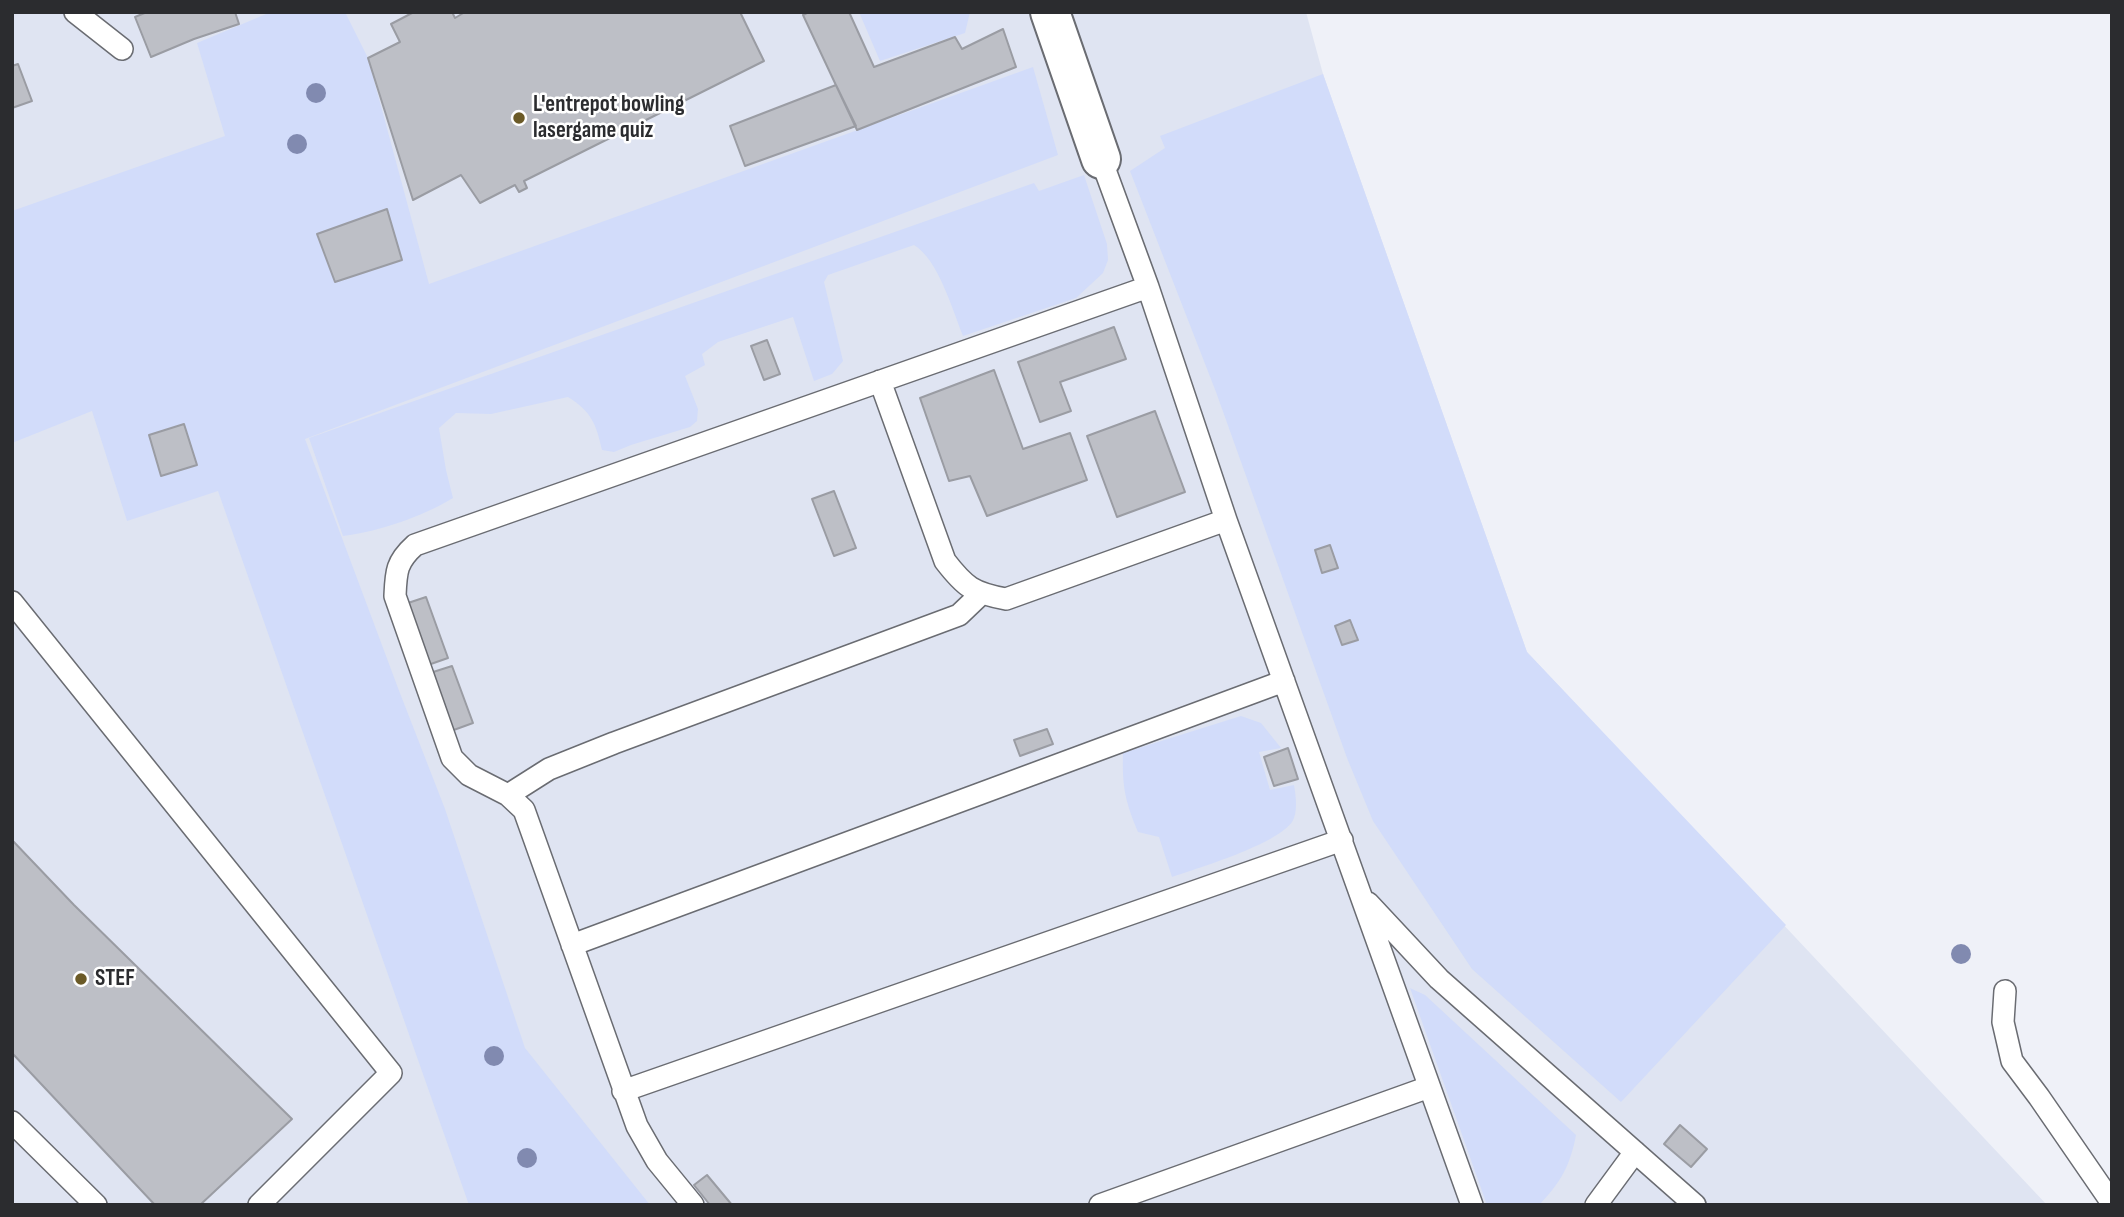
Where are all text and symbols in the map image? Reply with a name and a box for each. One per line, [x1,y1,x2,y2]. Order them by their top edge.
place label: L'entrepot bowling lasergame quiz [533,91,684,145]
marker: L'entrepot bowling lasergame quiz [511,110,527,126]
place label: STEF [95,965,135,993]
marker: STEF [73,971,89,987]

